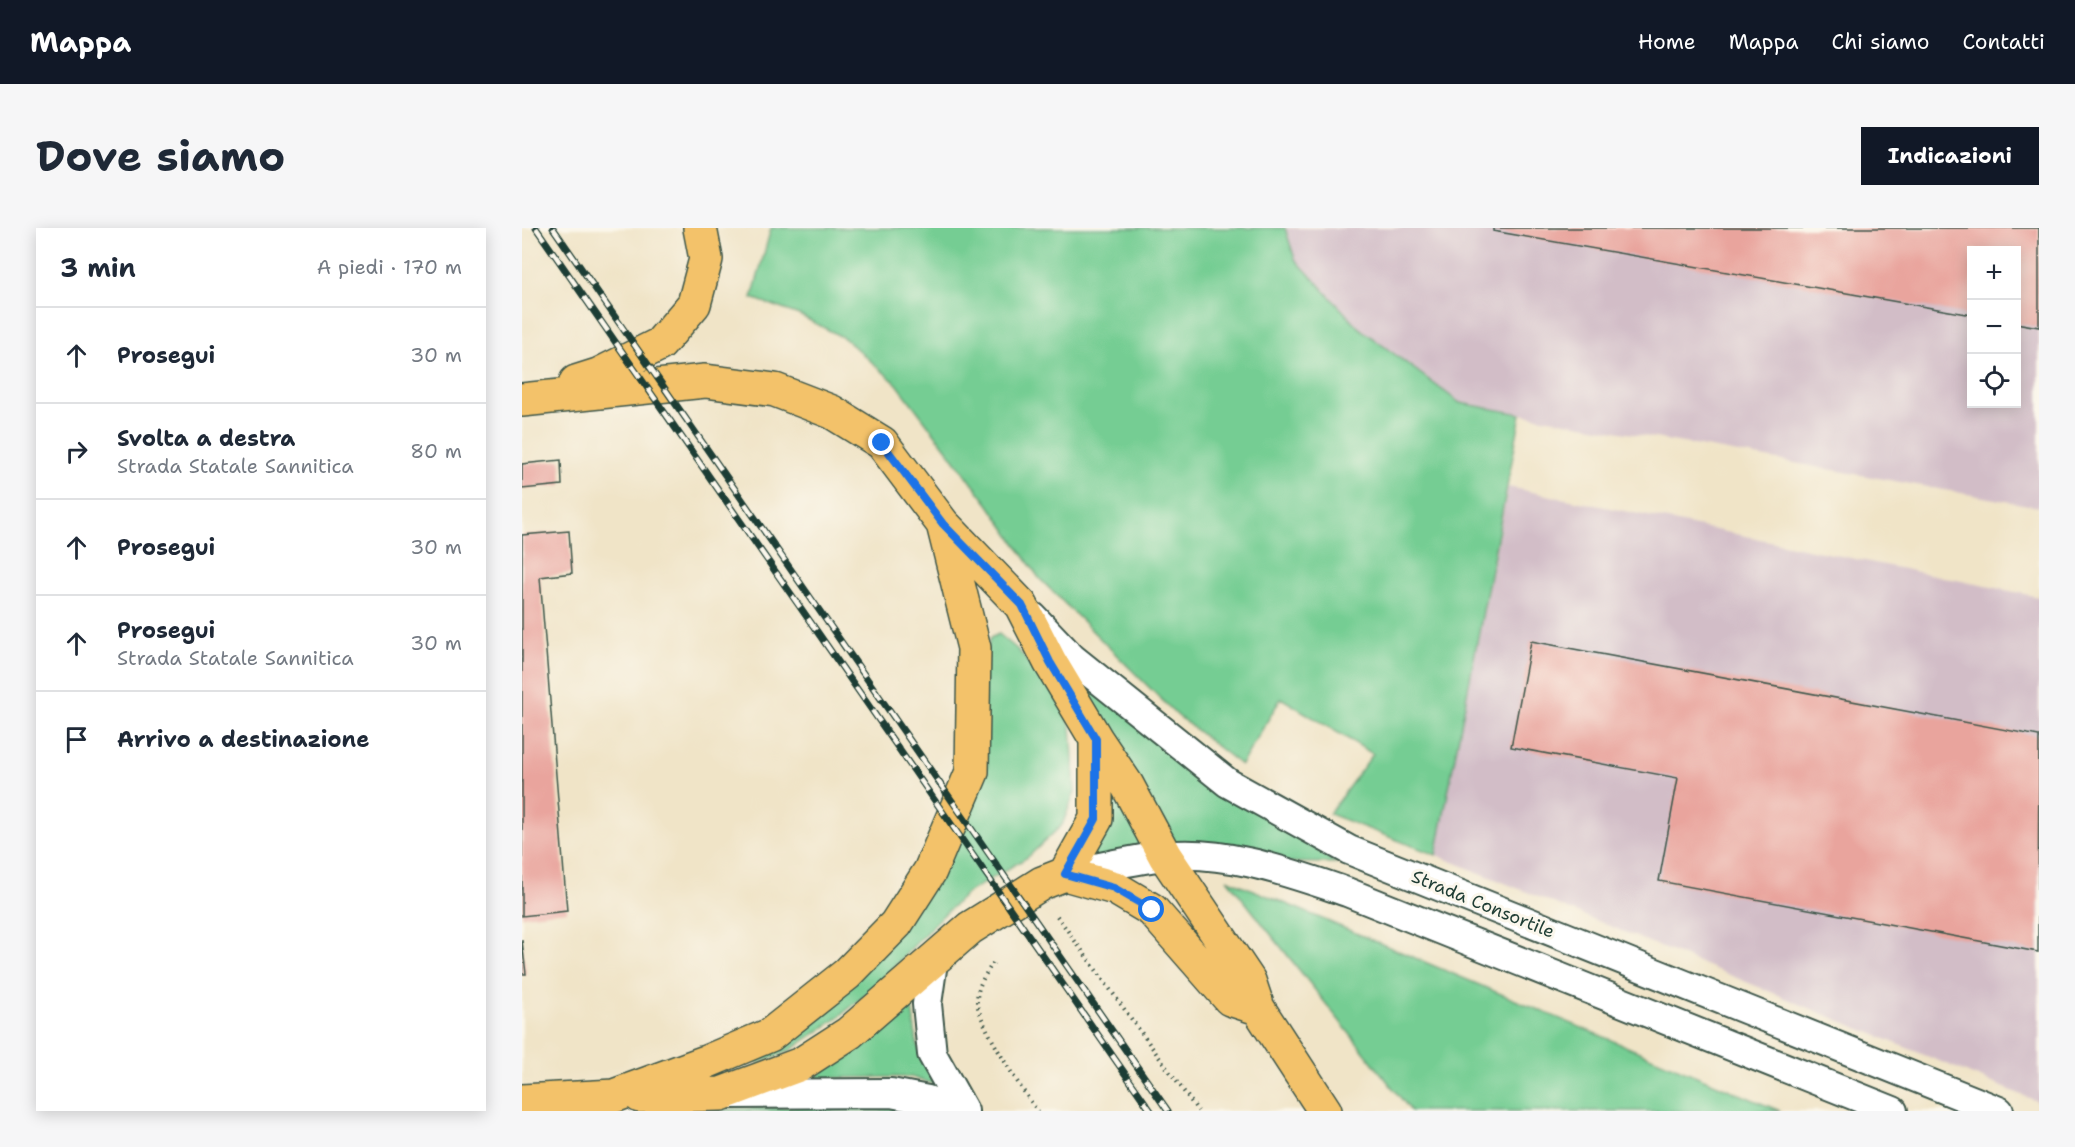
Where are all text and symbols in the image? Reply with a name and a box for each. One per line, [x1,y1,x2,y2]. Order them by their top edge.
text: Mappa [30,23,131,61]
text: Home [1638,28,1696,56]
text: Mappa [1729,28,1799,56]
text: Chi siamo [1832,28,1929,56]
text: Contatti [1962,28,2045,56]
button: Indicazioni [1861,127,2039,185]
text: Dove siamo [36,128,285,184]
map controls [1967,246,2021,408]
button: + [1967,246,2021,300]
text: 3 min [60,250,136,285]
text: A piedi · 170 m [317,254,462,280]
button: − [1967,300,2021,354]
icon: ahead [60,339,93,372]
text: Prosegui [117,341,215,370]
text: 30 m [410,342,462,368]
button: locate [1967,354,2021,408]
text: Svolta a destra [117,424,295,453]
route end [868,429,894,455]
icon: right [60,435,93,468]
text: 80 m [410,438,462,464]
text: Strada Statale Sannitica [117,453,354,479]
icon: ahead [60,531,93,564]
text: Prosegui [117,533,215,562]
text: 30 m [410,534,462,560]
text: Prosegui [117,616,215,645]
icon: ahead [60,627,93,660]
text: 30 m [410,630,462,656]
text: Strada Statale Sannitica [117,645,354,671]
icon: arrive [60,723,93,756]
text: Arrivo a destinazione [117,725,369,754]
street label: Strada Consortile [1408,864,1558,944]
route start [1138,896,1164,922]

